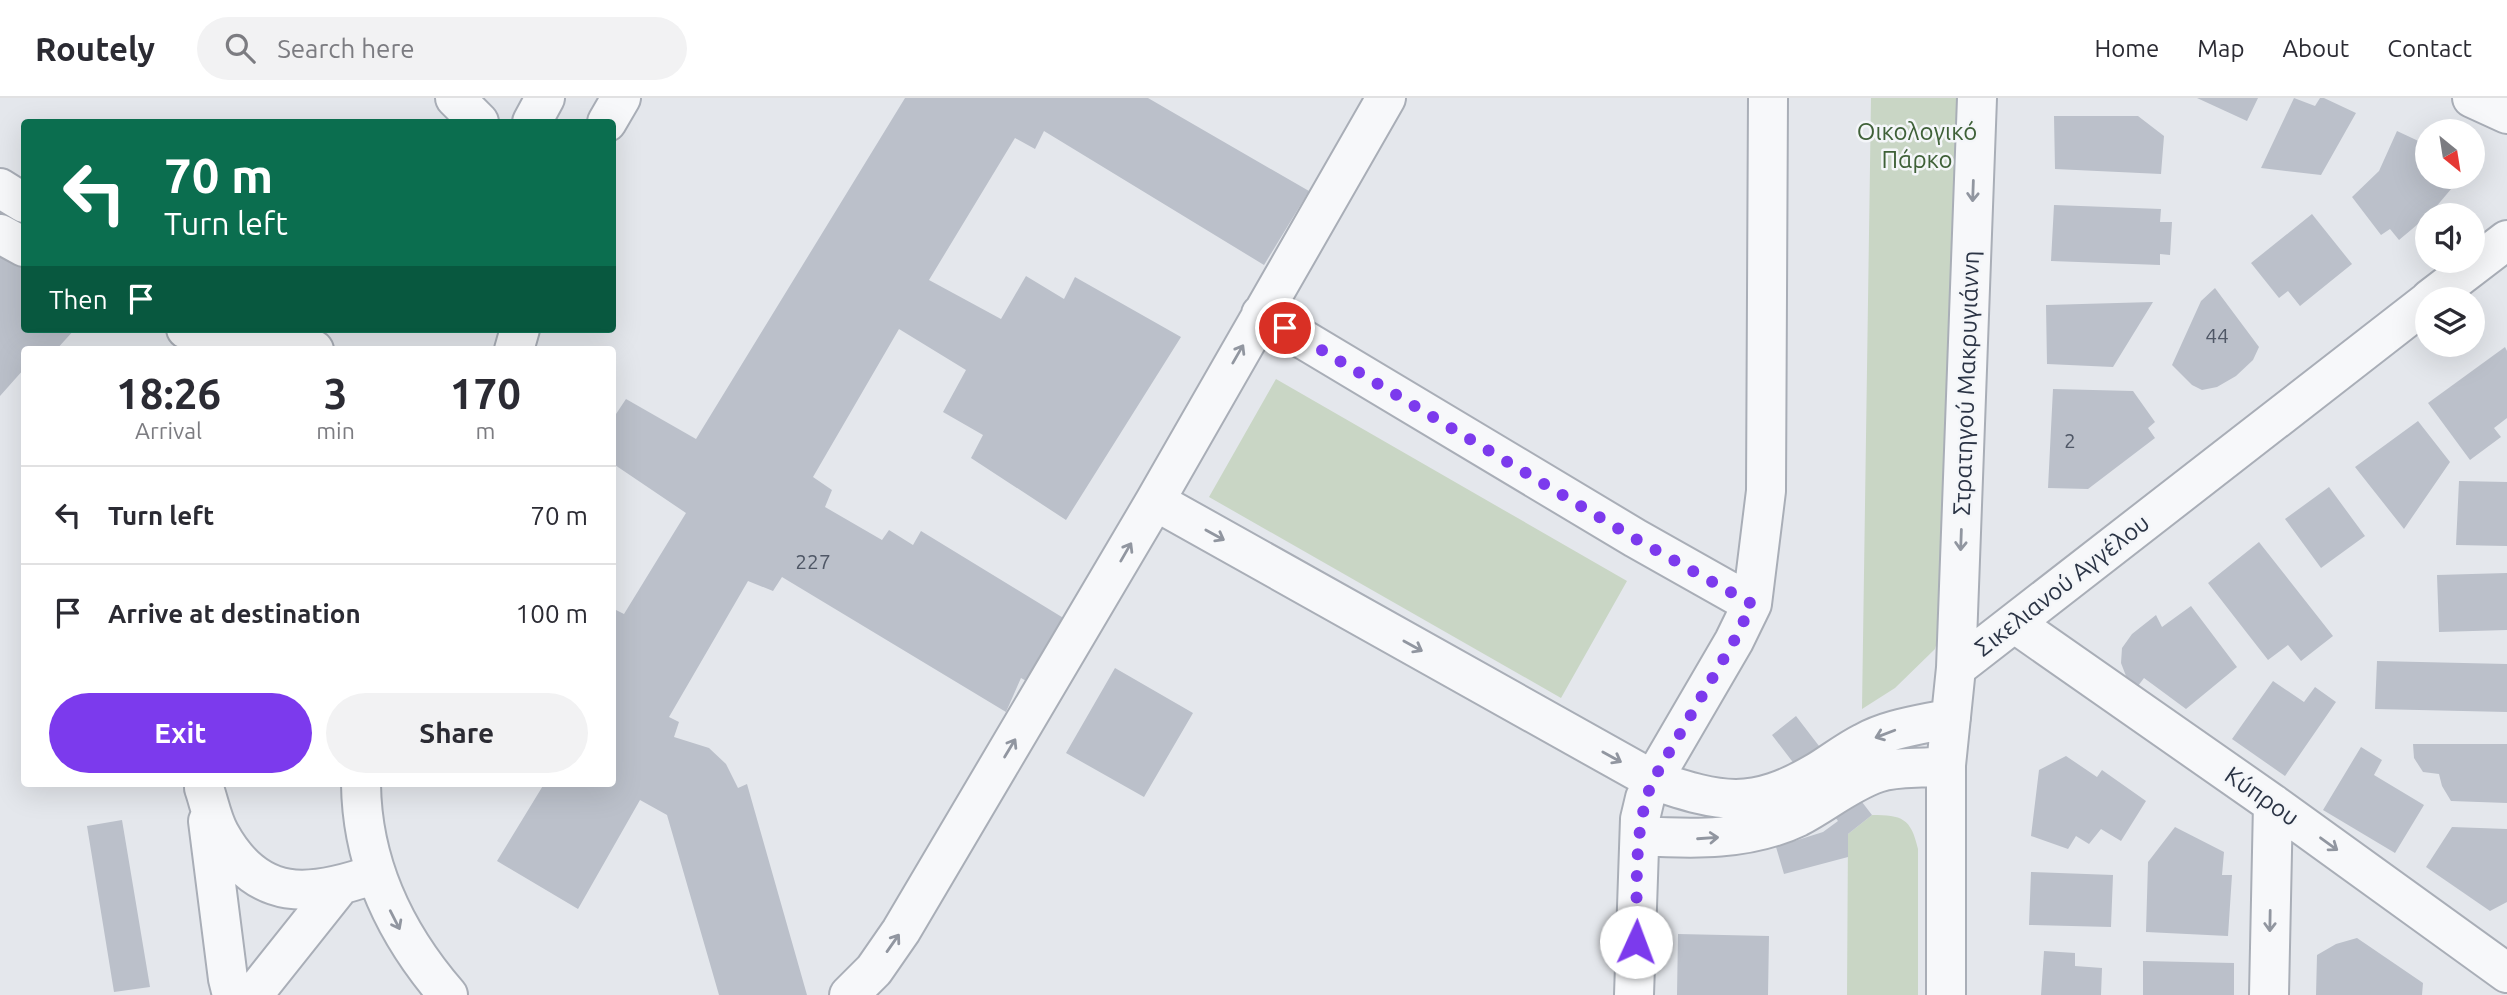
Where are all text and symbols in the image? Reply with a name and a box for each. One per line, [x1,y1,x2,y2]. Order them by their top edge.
search box [197,17,687,80]
icon: search [221,29,259,67]
text: Routely [35,30,155,67]
text: Search here [277,34,415,63]
text: Home [2094,35,2159,62]
text: Map [2197,35,2244,62]
text: About [2282,35,2349,62]
text: Contact [2387,35,2472,62]
park label: Οικολογικό Πάρκο [1857,118,1977,173]
north arrow [2415,119,2485,189]
map controls [2415,119,2485,357]
icon: left [49,147,140,238]
text: 70 m [164,147,273,202]
one-way arrow [1967,179,1980,202]
button: sound [2415,203,2485,273]
text: Turn left [164,205,288,241]
street label: Στρατηγού Μακρυγιάννη [1948,250,1984,516]
icon: arrive [122,280,160,318]
text: Then [49,285,108,314]
button: layers [2415,287,2485,357]
pin [1255,298,1315,358]
icon: arrive [1266,309,1304,347]
house number: 44 [2205,323,2229,347]
one-way arrow [1232,345,1246,365]
text: 18:26 [116,370,221,417]
text: 3 [324,370,347,417]
text: 170 [450,370,521,417]
text: Arrival [135,418,202,443]
text: min [316,418,355,443]
text: m [475,418,495,443]
house number: 2 [2064,428,2076,452]
icon: left [49,496,87,534]
text: Turn left [108,501,214,530]
text: 70 m [530,501,588,530]
street label: Σικελιανού Αγγέλου [1970,509,2154,661]
one-way arrow [1204,528,1224,542]
one-way arrow [1954,529,1967,552]
one-way arrow [1119,542,1133,562]
house number: 227 [795,549,831,573]
icon: arrive [49,594,87,632]
text: Arrive at destination [108,599,361,628]
text: 100 m [516,599,588,628]
one-way arrow [1402,640,1423,653]
button: Exit [49,693,312,773]
button: Share [326,693,588,773]
one-way arrow [1874,728,1896,741]
one-way arrow [1004,738,1018,758]
one-way arrow [1601,750,1621,764]
street label: Κύπρου [2220,761,2304,831]
one-way arrow [1696,831,1719,844]
one-way arrow [2319,837,2338,851]
position arrow [1599,905,1673,979]
one-way arrow [389,909,403,930]
one-way arrow [2264,910,2277,933]
one-way arrow [886,934,900,953]

